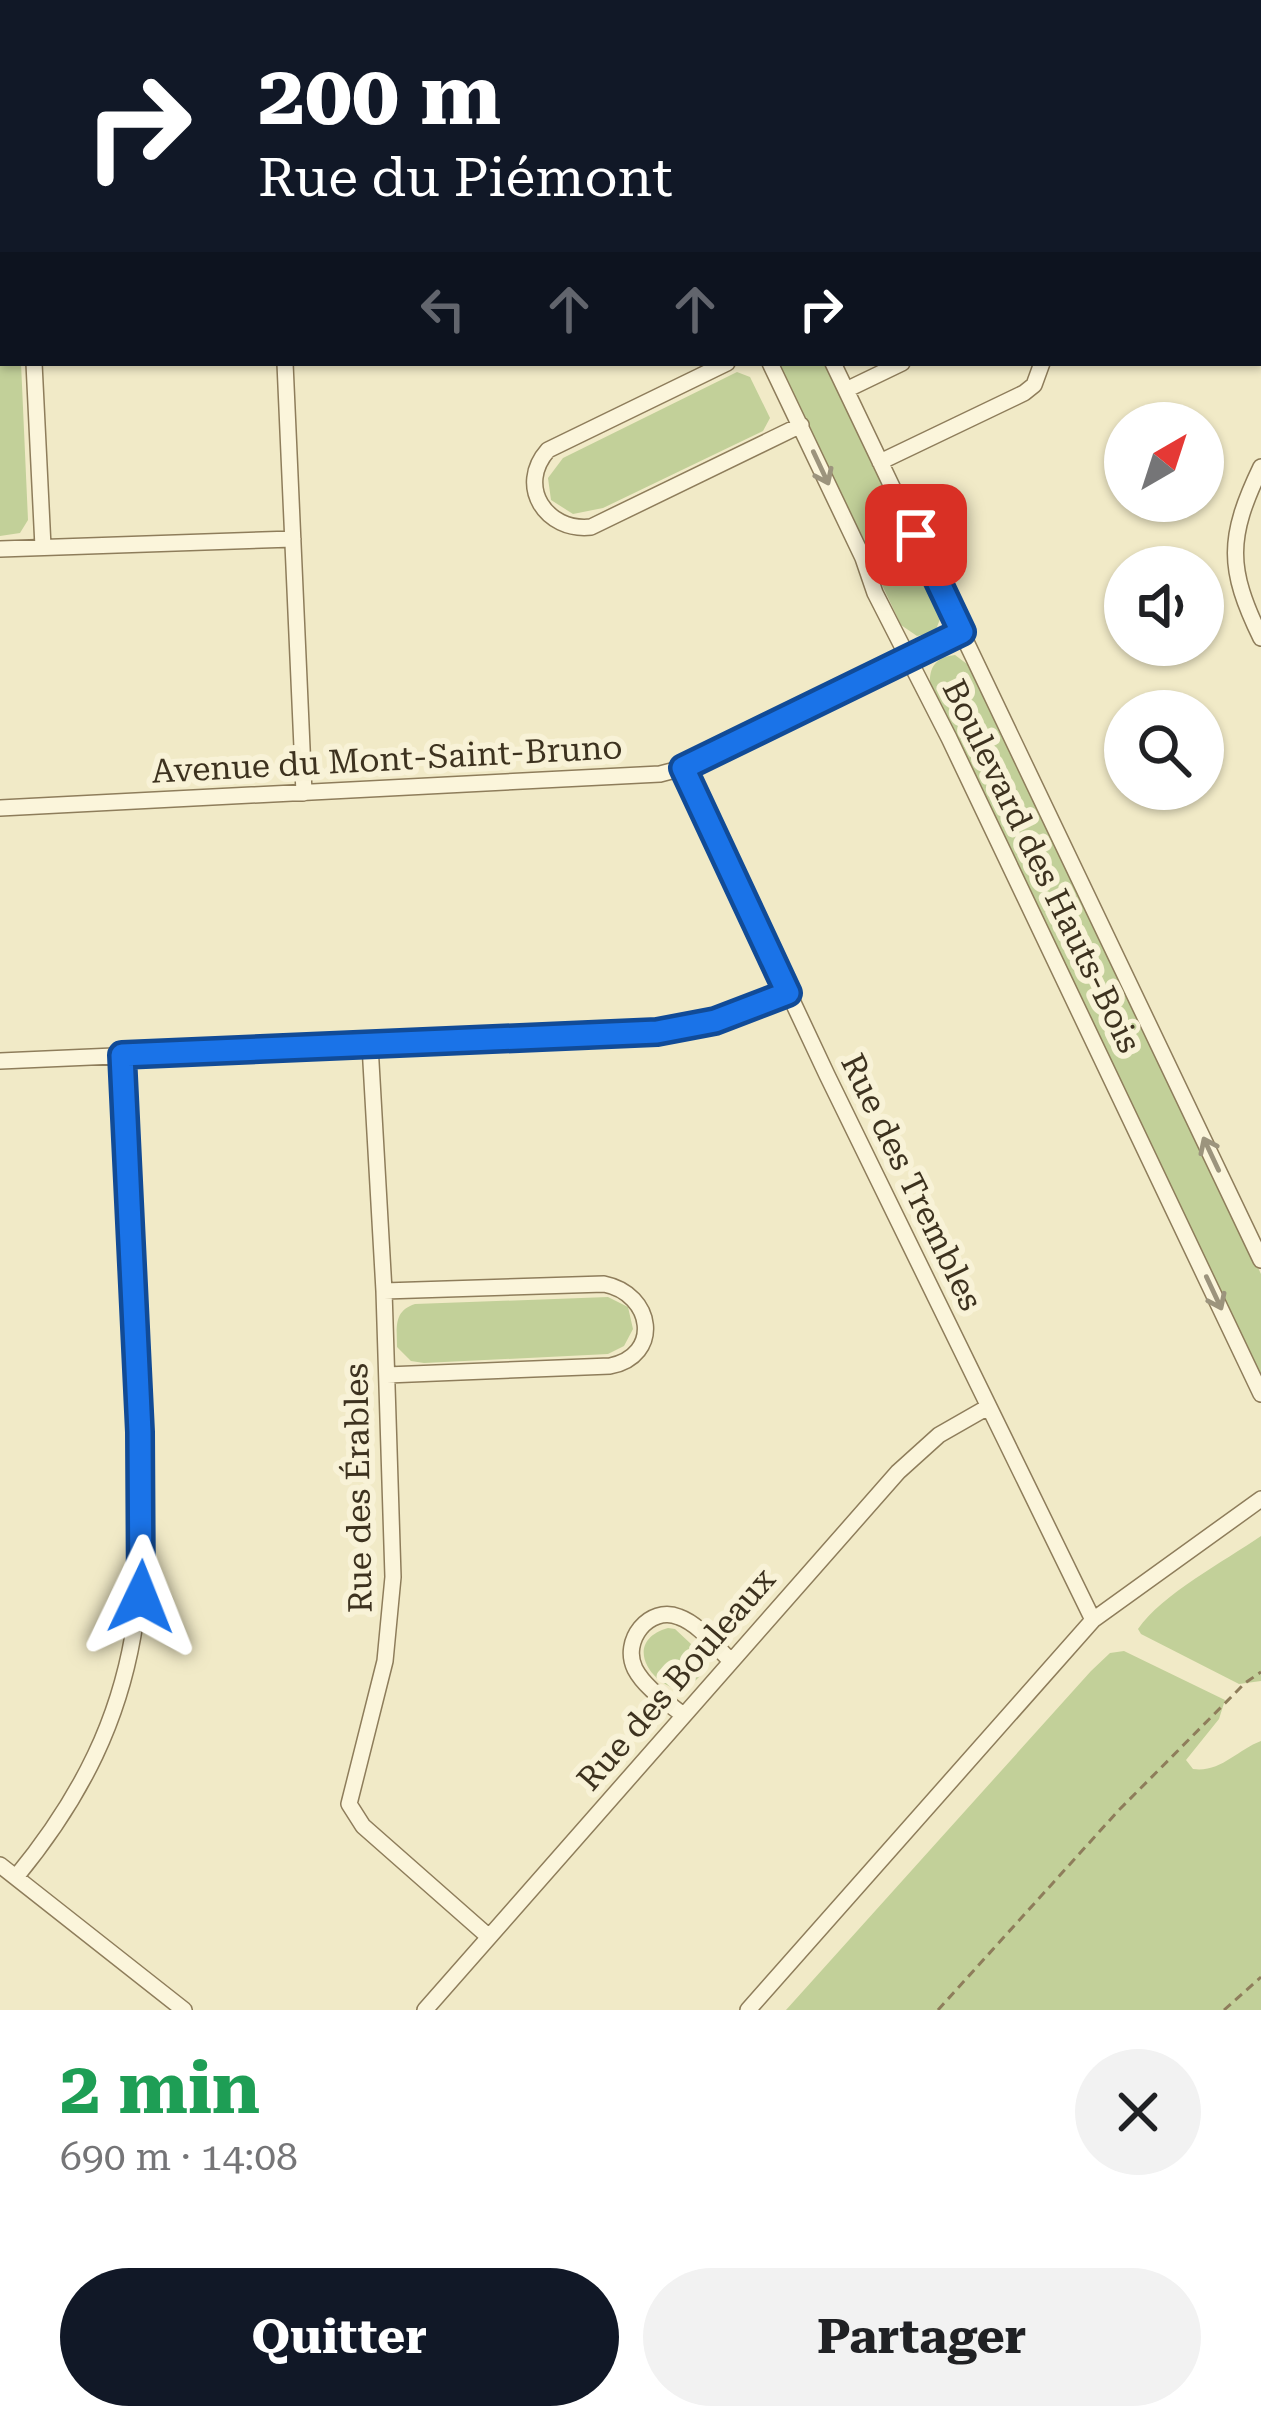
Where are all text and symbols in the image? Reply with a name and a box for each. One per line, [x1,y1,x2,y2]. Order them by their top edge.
text: 200 m [258,46,501,144]
icon: right [60,48,216,204]
text: Rue du Piémont [258,146,673,209]
icon: left [410,276,476,342]
icon: ahead [536,276,602,342]
icon: ahead [662,276,728,342]
icon: right [788,276,854,342]
north arrow [1104,402,1224,522]
map controls [1104,402,1224,810]
one-way arrow [811,449,833,485]
pin [865,484,967,586]
icon: arrive [883,502,949,568]
button: sound [1104,546,1224,666]
street label: Boulevard des Hauts-Bois [935,673,1149,1059]
button: search [1104,690,1224,810]
street label: Avenue du Mont-Saint-Bruno [151,727,623,791]
street label: Rue des Trembles [833,1047,991,1317]
one-way arrow [1199,1137,1221,1173]
one-way arrow [1204,1274,1226,1310]
street label: Rue des Érables [336,1363,380,1613]
position arrow [78,1534,204,1660]
street label: Rue des Bouleaux [569,1560,783,1798]
text: 2 min [60,2046,260,2131]
button: close [1075,2049,1201,2175]
text: 690 m · 14:08 [60,2134,298,2180]
button: Quitter [60,2268,619,2406]
button: Partager [643,2268,1201,2406]

